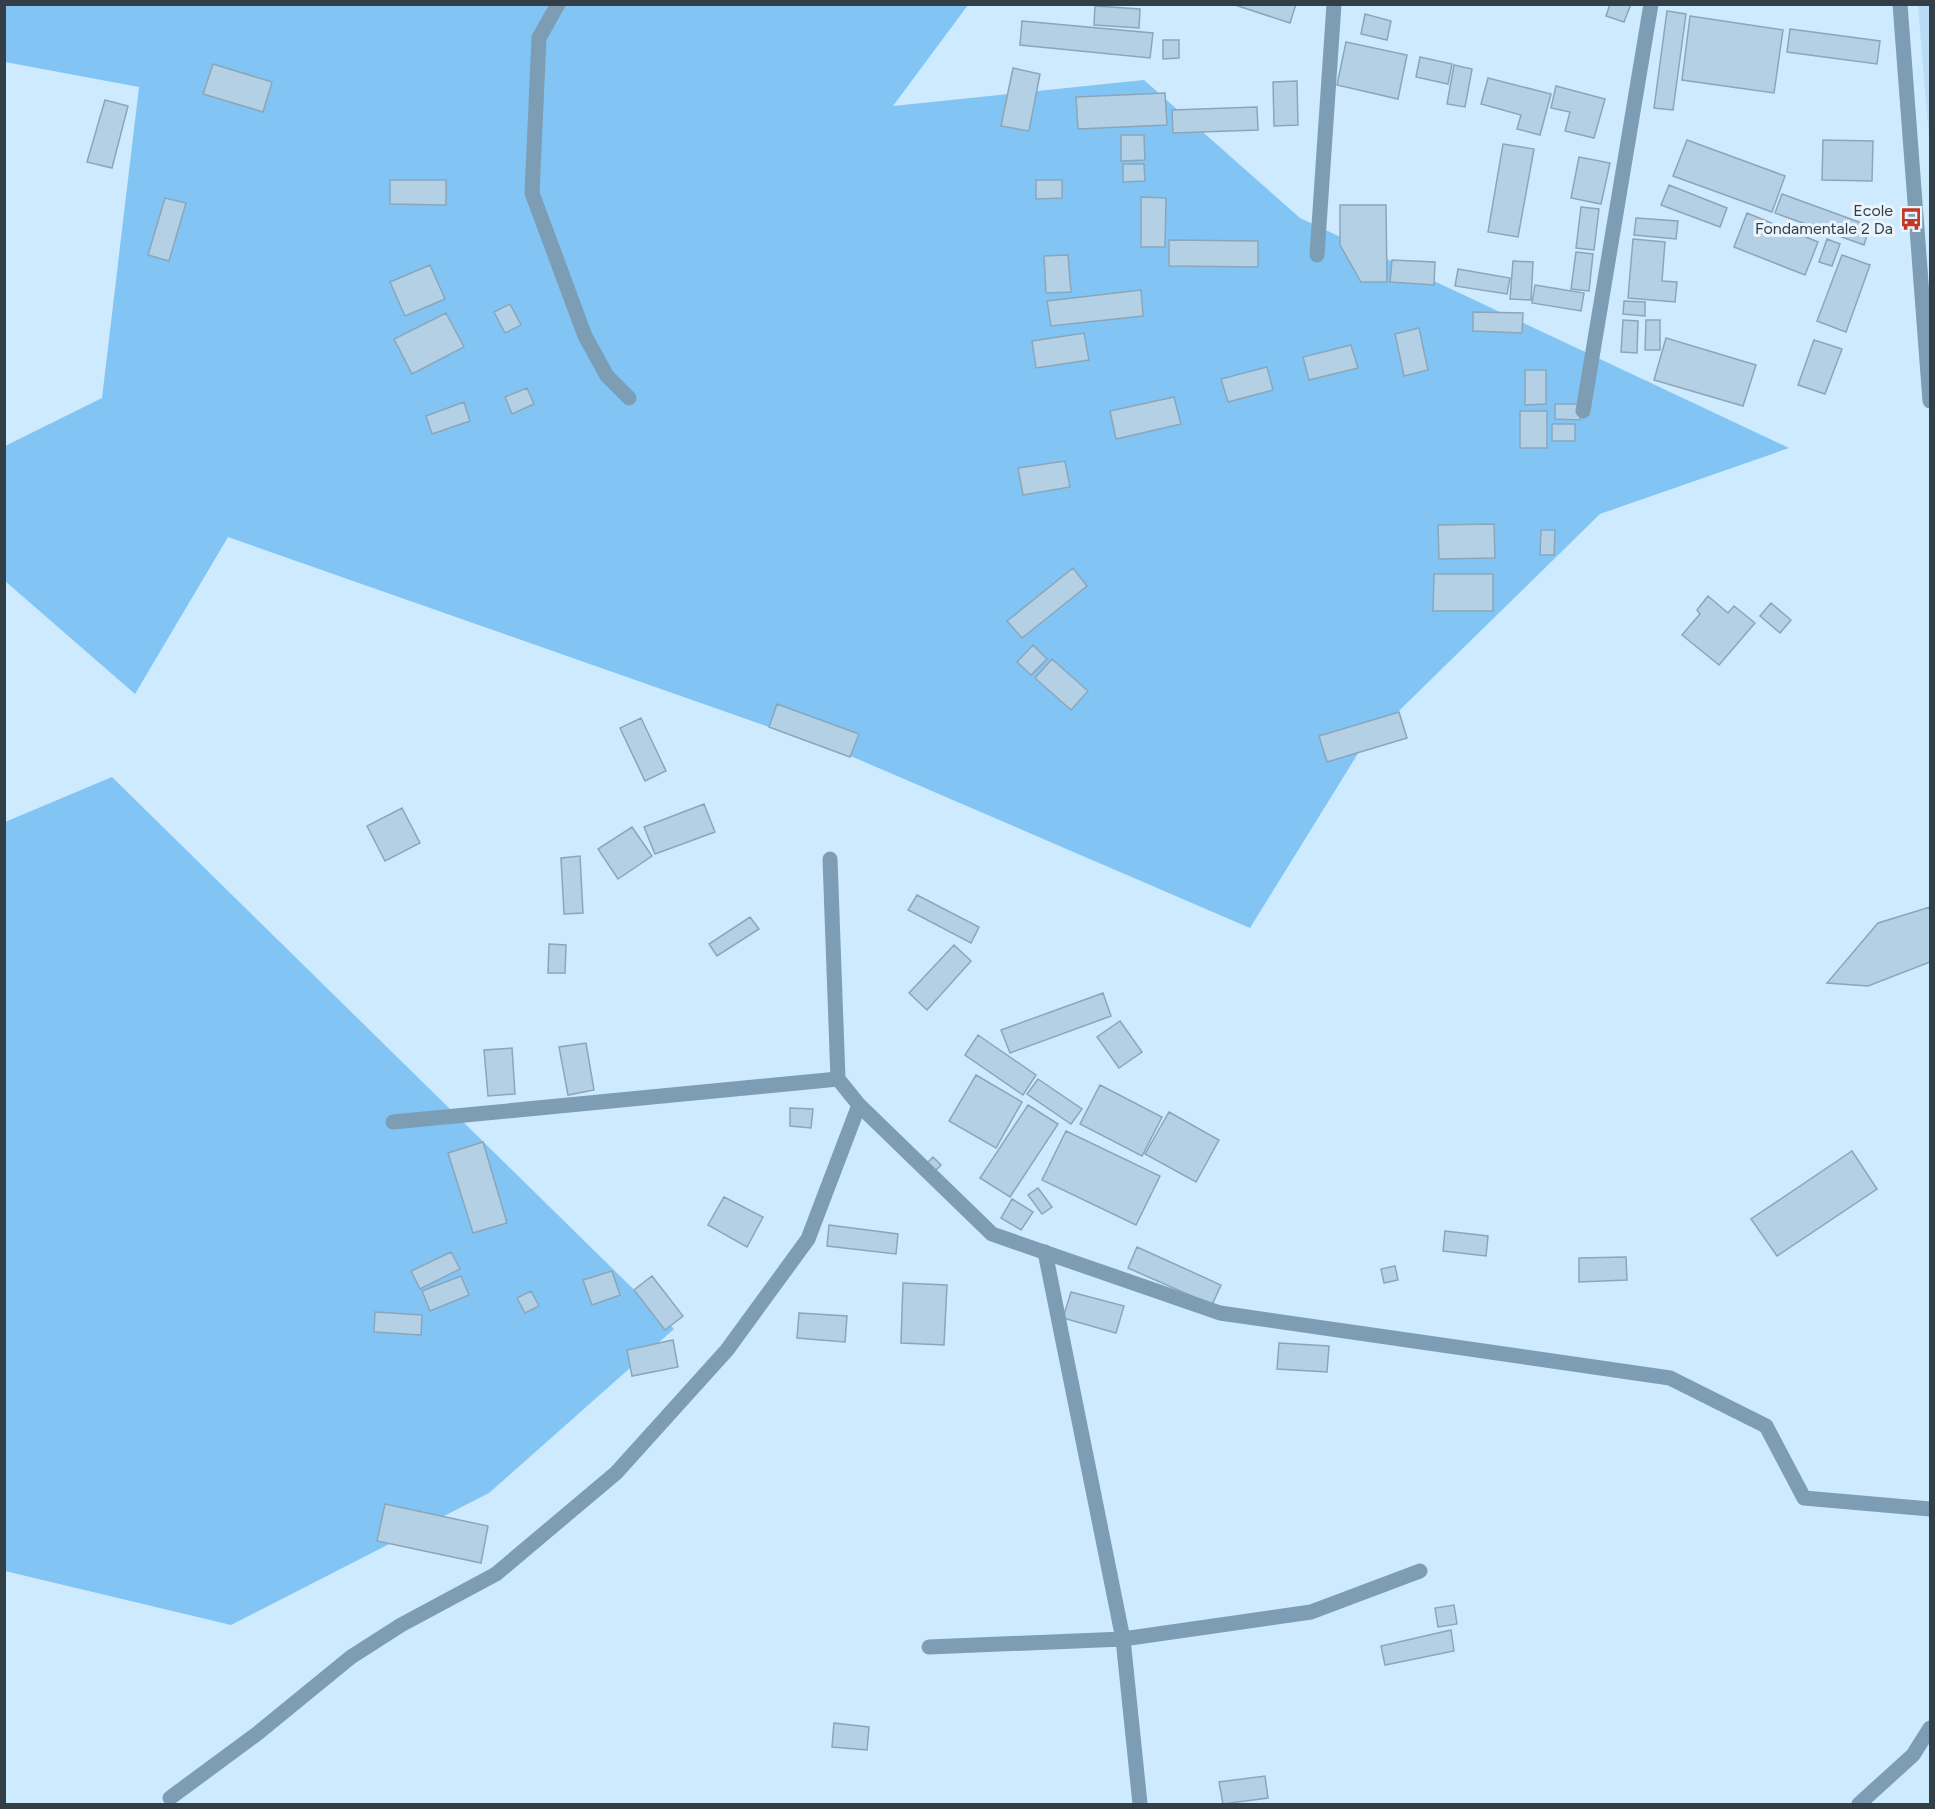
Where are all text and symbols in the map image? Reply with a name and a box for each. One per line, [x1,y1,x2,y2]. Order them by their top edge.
place label: Ecole Fondamentale 2 Da [1755,201,1893,238]
bus stop icon: Ecole Fondamentale 2 Da [1898,206,1924,232]

